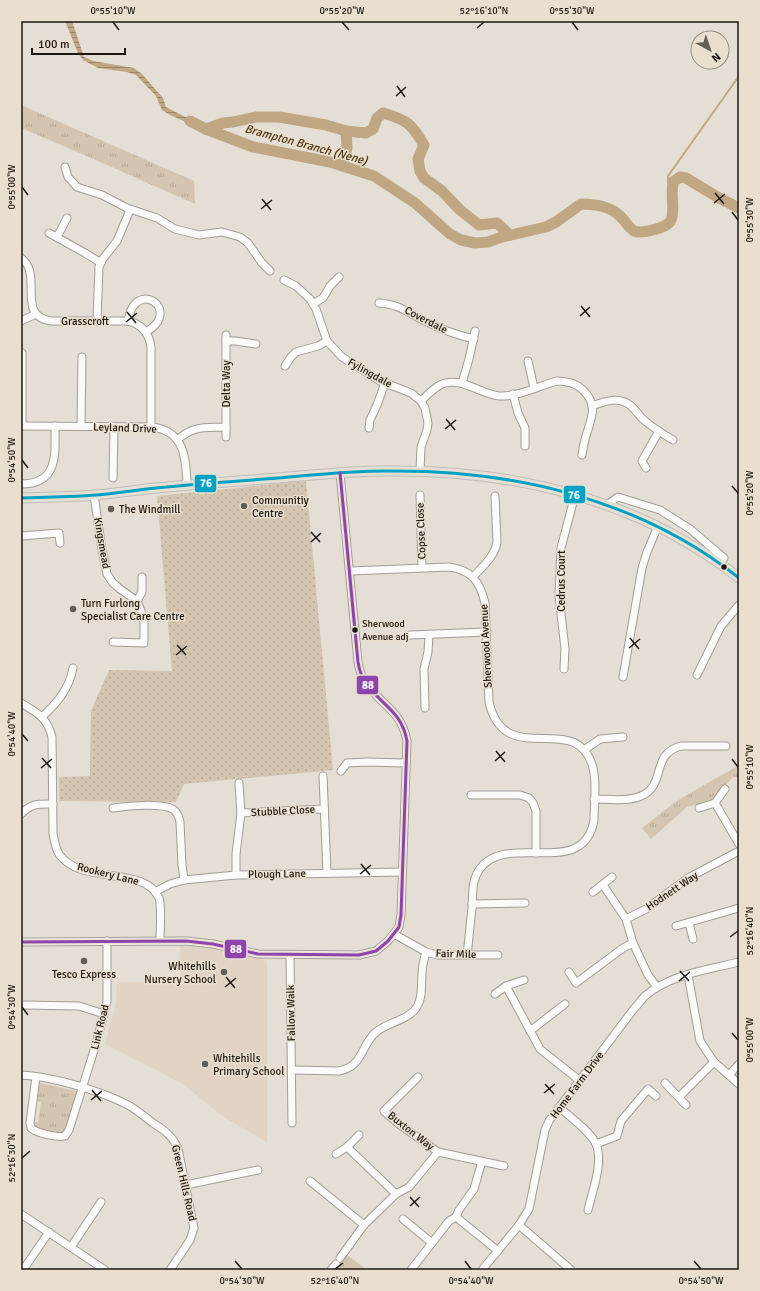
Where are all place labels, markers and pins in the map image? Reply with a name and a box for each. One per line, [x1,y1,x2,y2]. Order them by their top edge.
place label: Communitiy Centre [252,494,310,520]
marker: Communitiy Centre [239,501,249,511]
place label: The Windmill [119,503,181,516]
marker: The Windmill [106,504,116,514]
unlabelled marker [719,562,729,572]
place label: Turn Furlong Specialist Care Centre [81,597,185,623]
marker: Turn Furlong Specialist Care Centre [68,604,78,614]
place label: Sherwood Avenue adj [362,618,409,643]
marker: Sherwood Avenue adj [350,625,360,635]
marker: Tesco Express [79,956,89,966]
place label: Whitehills Nursery School [144,960,216,986]
marker: Whitehills Nursery School [219,967,229,977]
place label: Tesco Express [52,968,116,981]
place label: Whitehills Primary School [213,1052,284,1078]
marker: Whitehills Primary School [200,1059,210,1069]

